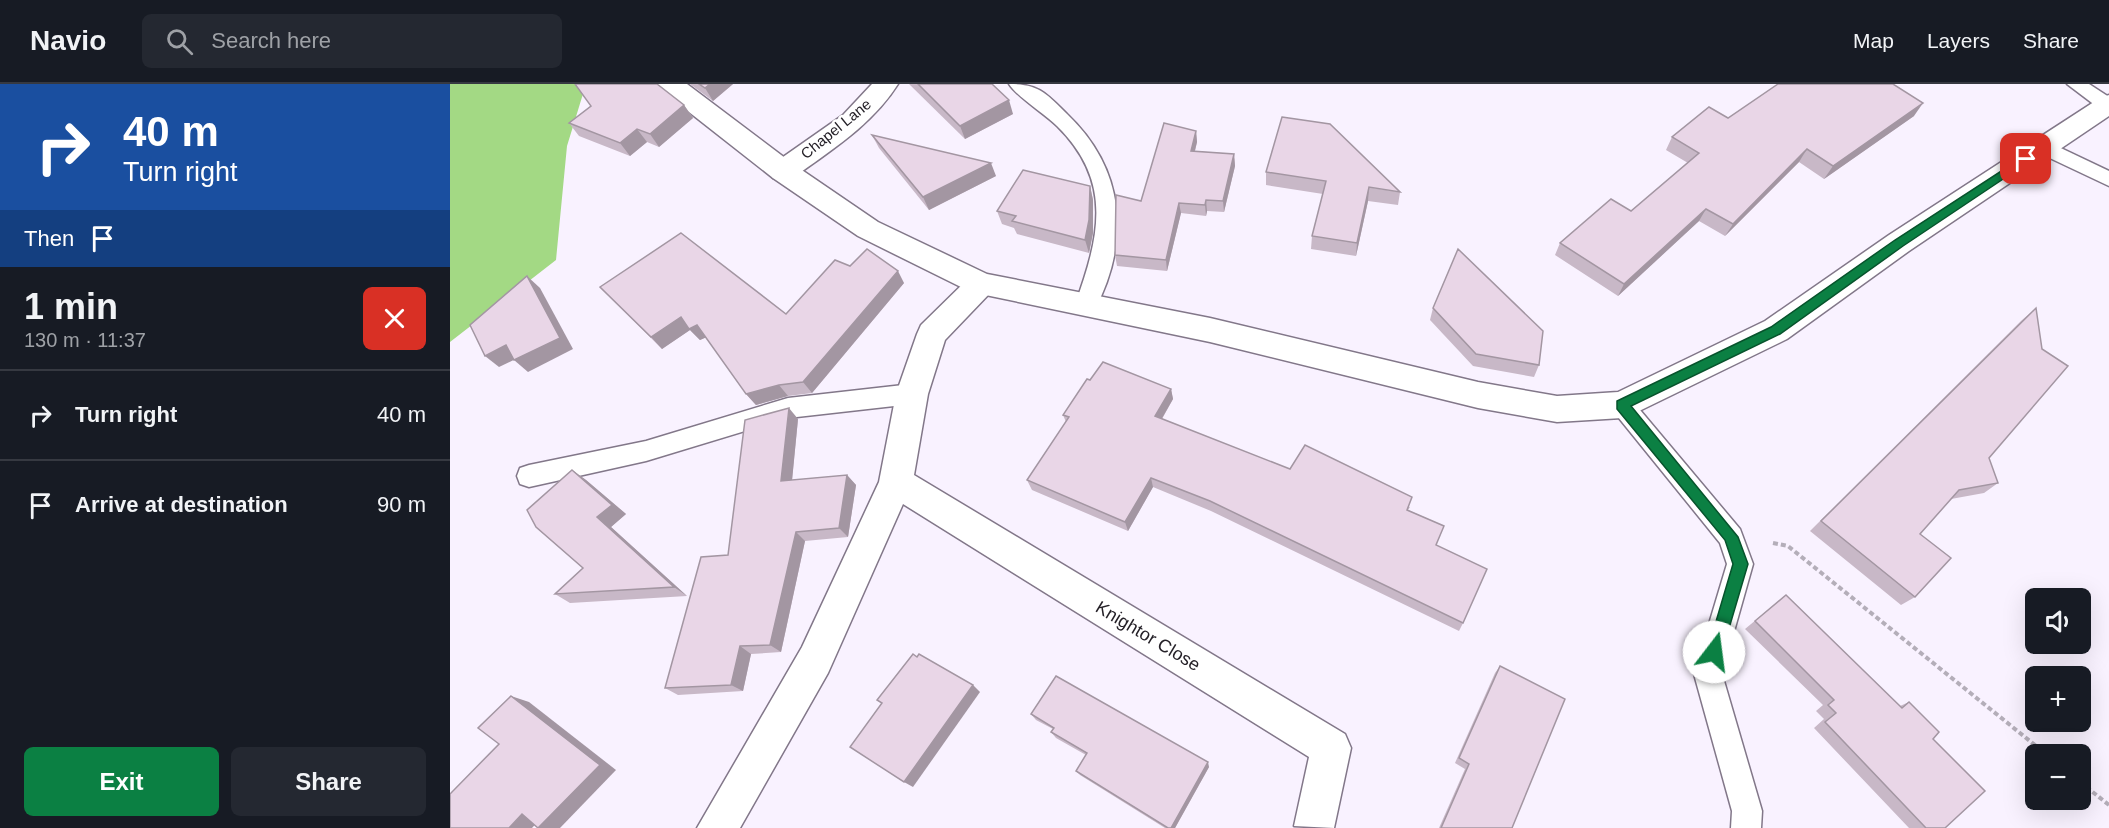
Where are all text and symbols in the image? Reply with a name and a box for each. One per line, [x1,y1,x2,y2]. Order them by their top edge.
search box [142,14,562,68]
text: Navio [30,25,106,56]
icon: search [163,25,196,58]
text: Search here [211,28,331,53]
text: Map [1853,29,1894,52]
text: Layers [1927,29,1990,52]
text: Share [2023,29,2079,52]
street label: Chapel Lane [797,95,874,162]
icon: right [24,108,102,186]
text: 40 m [123,108,219,155]
pin [2000,133,2051,184]
icon: arrive [2009,142,2042,175]
text: Turn right [123,157,238,187]
icon: arrive [86,222,119,255]
text: Then [24,226,74,251]
text: 1 min [24,286,118,327]
button: close [363,287,426,350]
text: 130 m · 11:37 [24,329,146,351]
icon: right [24,399,57,432]
text: Turn right [75,402,177,427]
text: 40 m [377,402,426,427]
icon: arrive [24,489,57,522]
text: Arrive at destination [75,492,288,517]
text: 90 m [377,492,426,517]
map controls [2025,588,2091,810]
button: sound [2025,588,2091,654]
street label: Knightor Close [1092,597,1204,675]
position arrow [1682,620,1746,684]
button: + [2025,666,2091,732]
button: − [2025,744,2091,810]
button: Exit [24,747,219,816]
button: Share [231,747,426,816]

